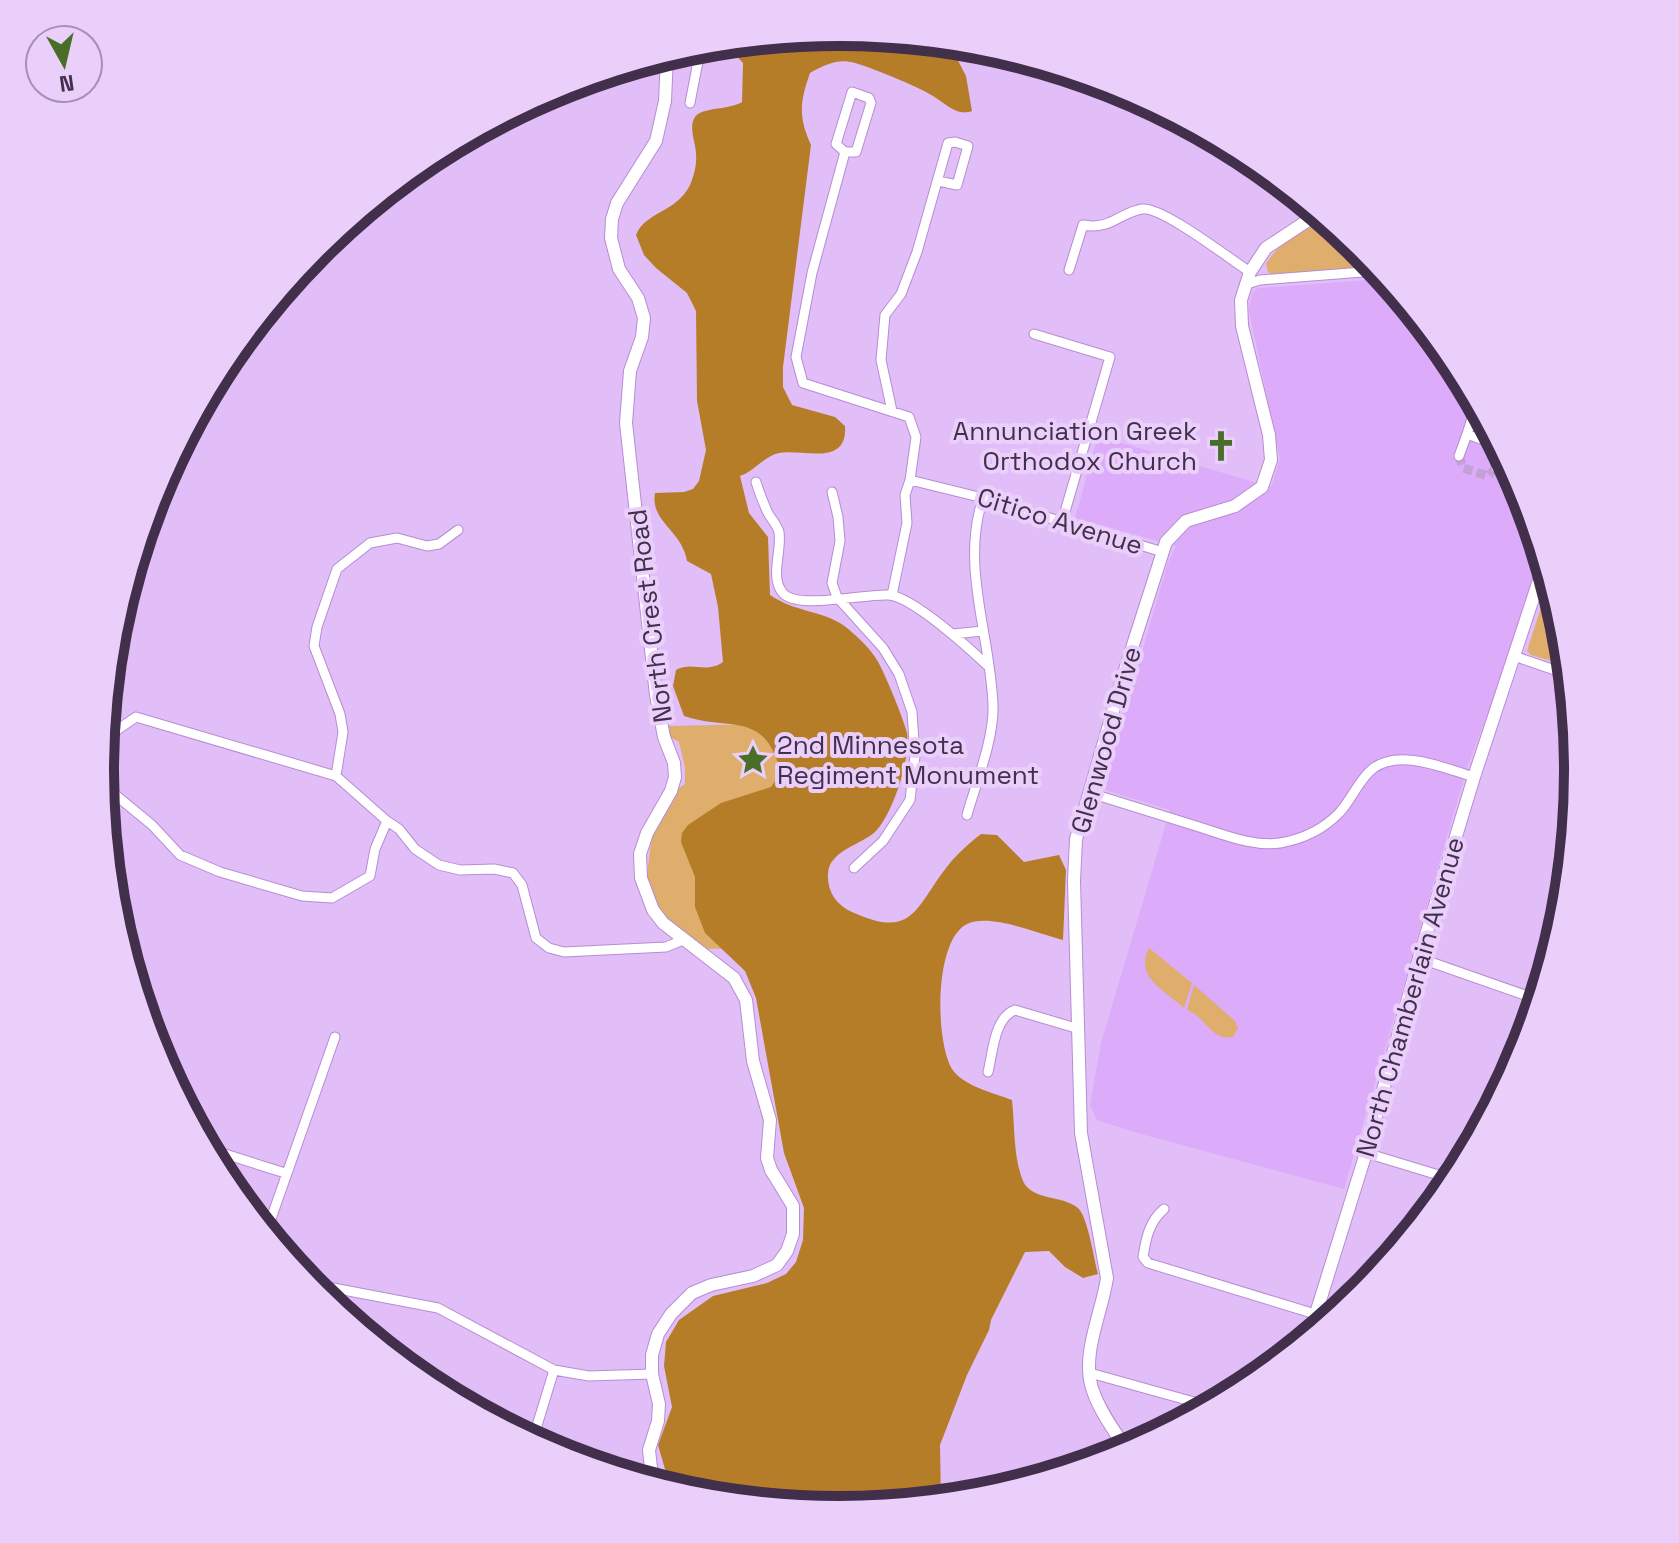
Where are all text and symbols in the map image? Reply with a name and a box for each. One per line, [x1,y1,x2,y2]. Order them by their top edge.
north arrow [24,24,104,104]
text: N [58,69,76,99]
place label: Annunciation Greek Orthodox Church [953,414,1197,478]
church icon: Annunciation Greek Orthodox Church [1204,429,1238,463]
street label: Citico Avenue [973,480,1147,562]
street label: North Crest Road [620,507,680,725]
street label: Glenwood Drive [1063,642,1149,838]
place label: 2nd Minnesota Regiment Monument [777,728,1039,792]
place icon: 2nd Minnesota Regiment Monument [736,743,770,777]
street label: North Chamberlain Avenue [1348,833,1472,1161]

